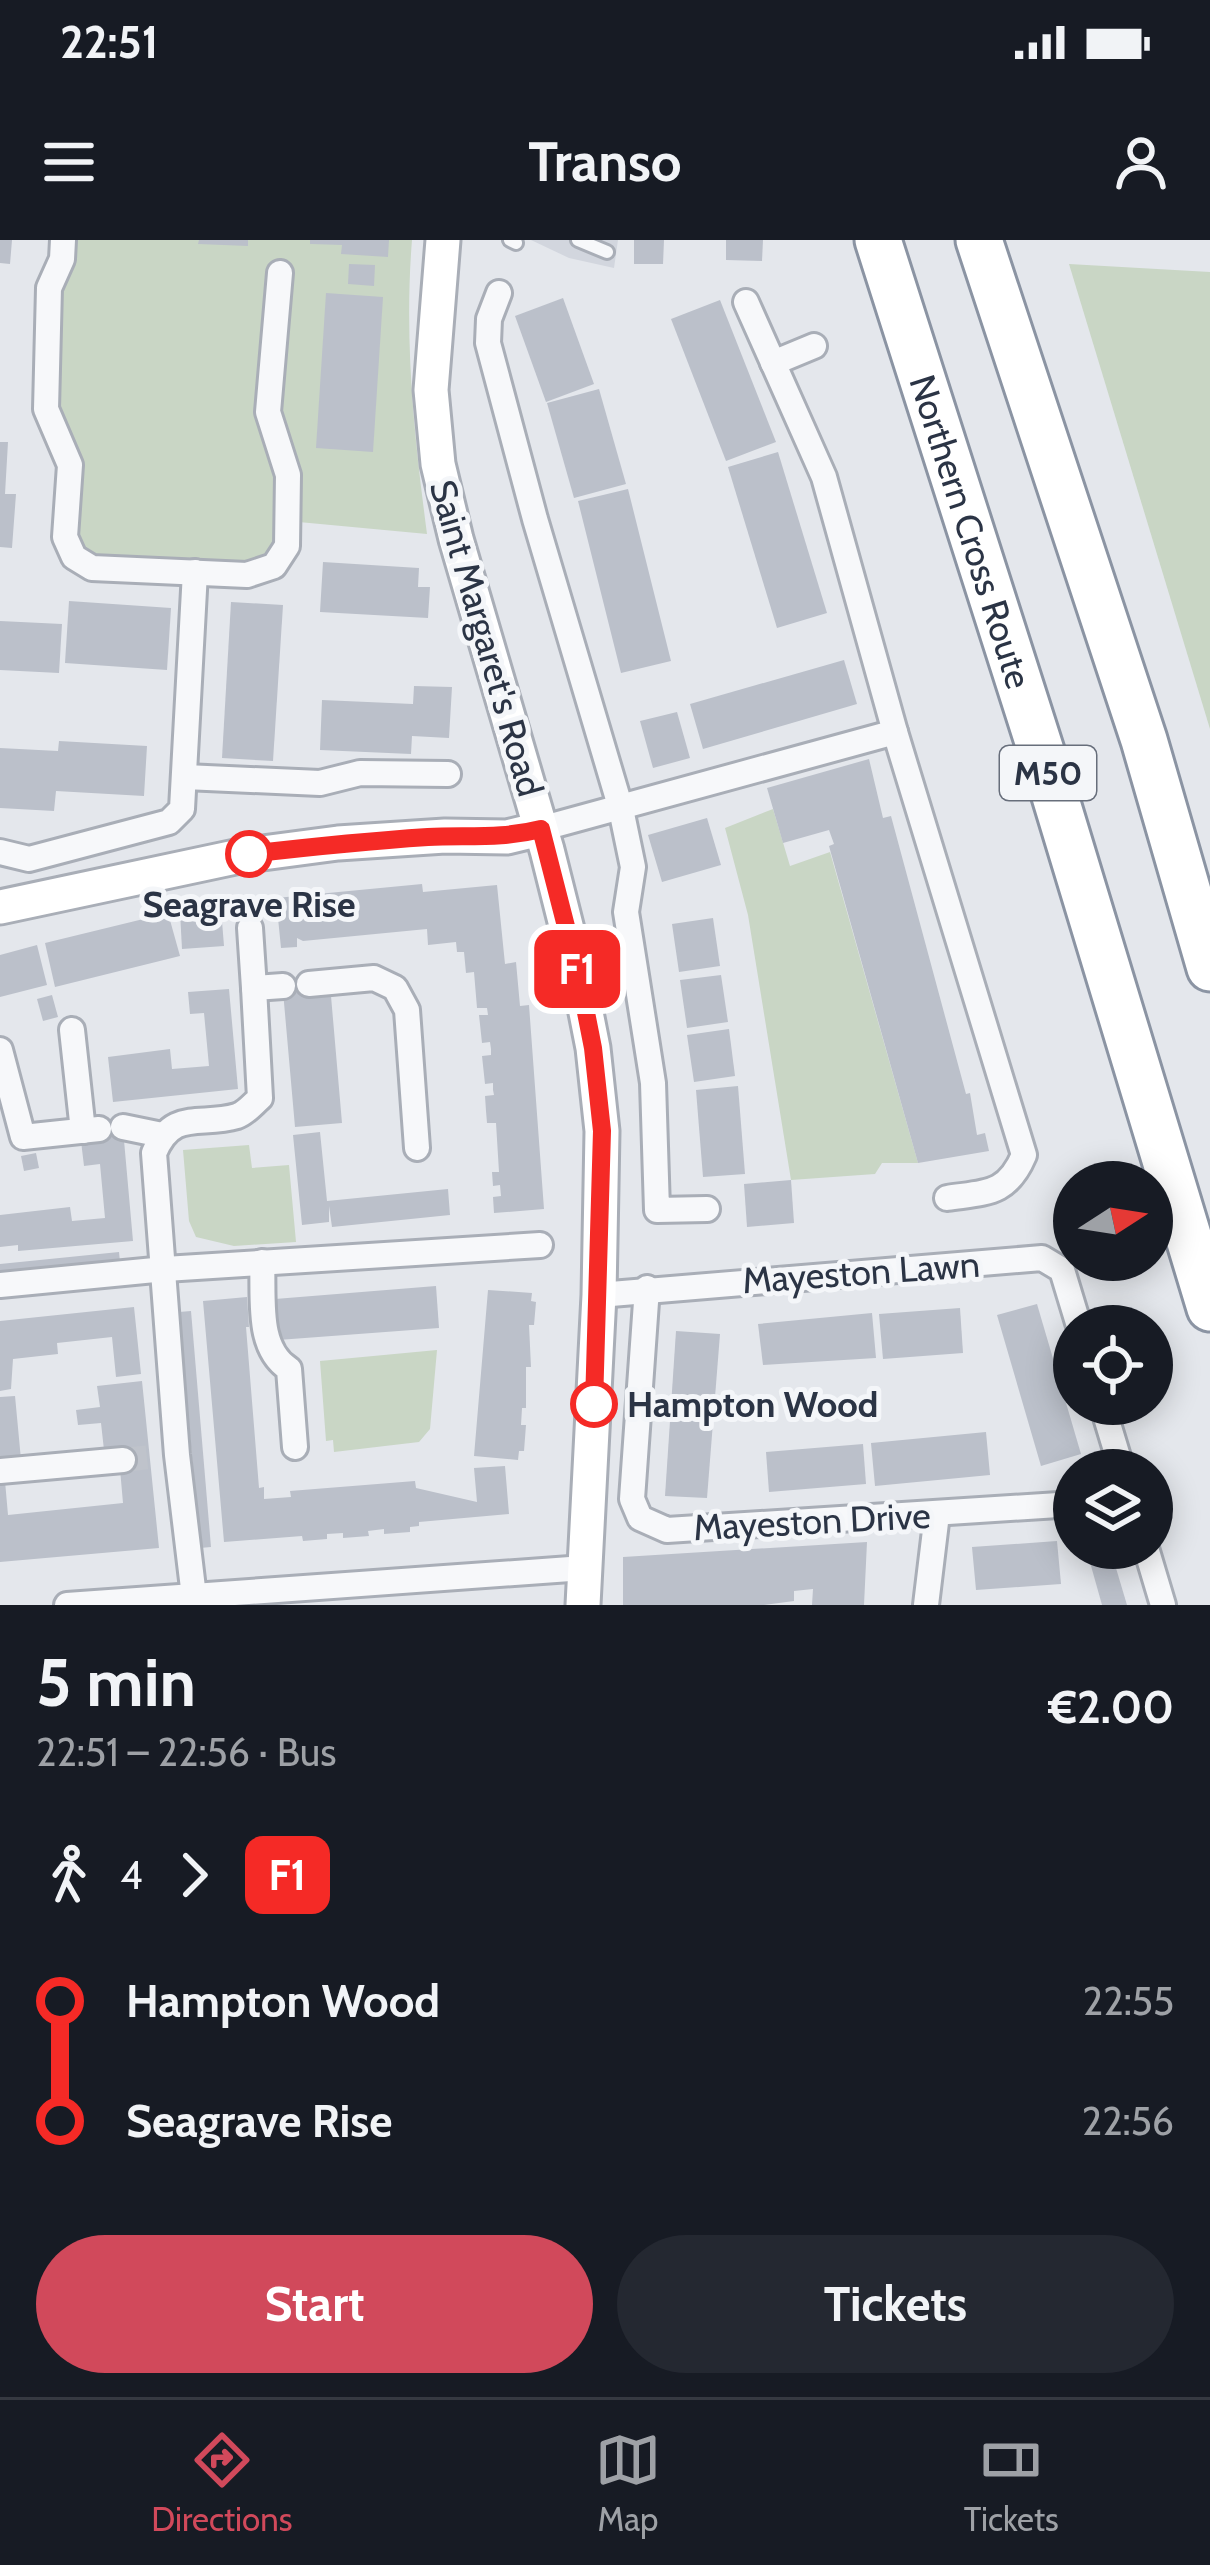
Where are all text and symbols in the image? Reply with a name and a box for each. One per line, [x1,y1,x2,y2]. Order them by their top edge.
text: 22:51 [60,15,158,69]
icon: menu [36,129,102,195]
text: Transo [528,129,682,195]
icon: person [1108,129,1174,195]
street label: Northern Cross Route [900,369,1042,694]
street label: Saint Margaret's Road [421,475,553,801]
road number: M50 [1000,746,1096,800]
marker: Seagrave Rise [227,832,271,876]
place label: Seagrave Rise [142,882,356,926]
line badge: F1 [523,930,631,1008]
text: F1 [558,943,596,995]
north arrow [1053,1161,1173,1281]
map controls [1053,1161,1173,1569]
street label: Mayeston Lawn [741,1242,981,1302]
button: locate [1053,1305,1173,1425]
marker: Hampton Wood [572,1382,616,1426]
place label: Hampton Wood [627,1382,878,1426]
button: layers [1053,1449,1173,1569]
street label: Mayeston Drive [692,1493,932,1549]
text: 5 min [36,1642,196,1723]
text: €2.00 [1048,1680,1174,1734]
text: 22:51 – 22:56 · Bus [36,1728,336,1776]
icon: walk [36,1842,102,1908]
icon: forward [161,1842,227,1908]
text: F1 [269,1849,306,1901]
text: 4 [120,1851,143,1899]
text: Hampton Wood [126,1974,440,2028]
text: 22:55 [1083,1977,1174,2025]
text: Seagrave Rise [126,2094,393,2148]
text: 22:56 [1082,2097,1174,2145]
button: Start [36,2235,593,2373]
button: Tickets [617,2235,1174,2373]
tab: Directions [151,2427,292,2539]
tab: Map [595,2427,661,2539]
tab: Tickets [964,2427,1059,2539]

